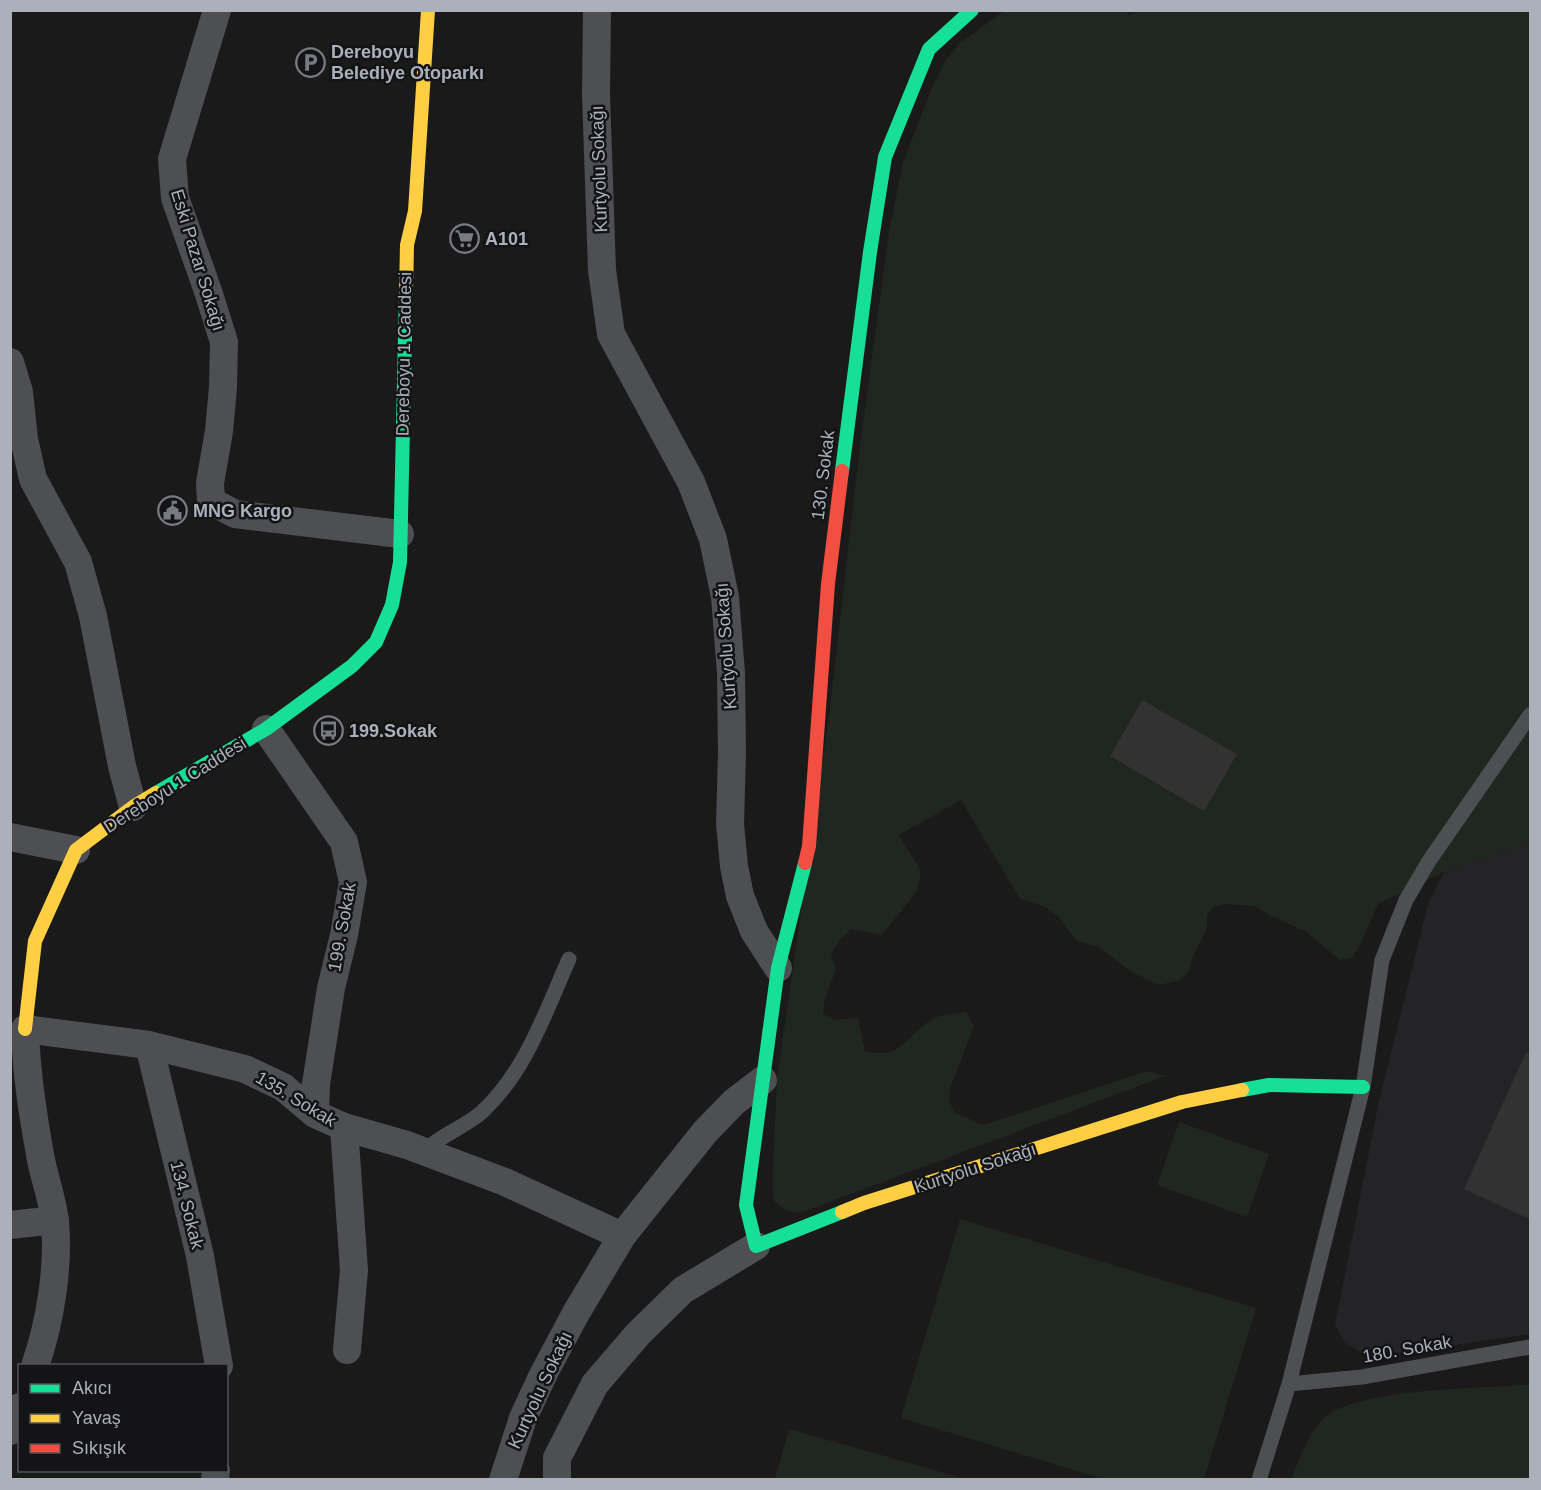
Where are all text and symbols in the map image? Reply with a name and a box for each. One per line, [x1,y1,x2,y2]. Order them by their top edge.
place label: Dereboyu Belediye Otoparkı [331,42,484,83]
parking icon: Dereboyu Belediye Otoparkı [294,46,326,78]
street label: Kurtyolu Sokağı [587,105,611,233]
street label: Eski Pazar Sokağı [167,187,229,333]
supermarket icon: A101 [448,223,480,255]
place label: A101 [485,229,528,249]
street label: Dereboyu 1 Caddesi [393,272,415,436]
street label: 130. Sokak [808,428,839,521]
public building icon: MNG Kargo [156,495,188,527]
place label: MNG Kargo [193,501,292,521]
street label: Kurtyolu Sokağı [712,582,740,710]
bus stop icon: 199.Sokak [312,715,344,747]
place label: 199.Sokak [349,721,438,741]
street label: Dereboyu 1 Caddesi [100,733,250,837]
street label: 199. Sokak [324,880,360,973]
street label: 135. Sokak [252,1067,341,1131]
street label: Kurtyolu Sokağı [911,1139,1039,1197]
street label: 134. Sokak [166,1159,208,1252]
street label: Kurtyolu Sokağı [504,1328,576,1452]
street label: 180. Sokak [1361,1331,1454,1367]
legend [18,1364,228,1472]
text: Akıcı [72,1378,112,1398]
text: Yavaş [72,1408,121,1428]
text: Sıkışık [72,1438,127,1458]

